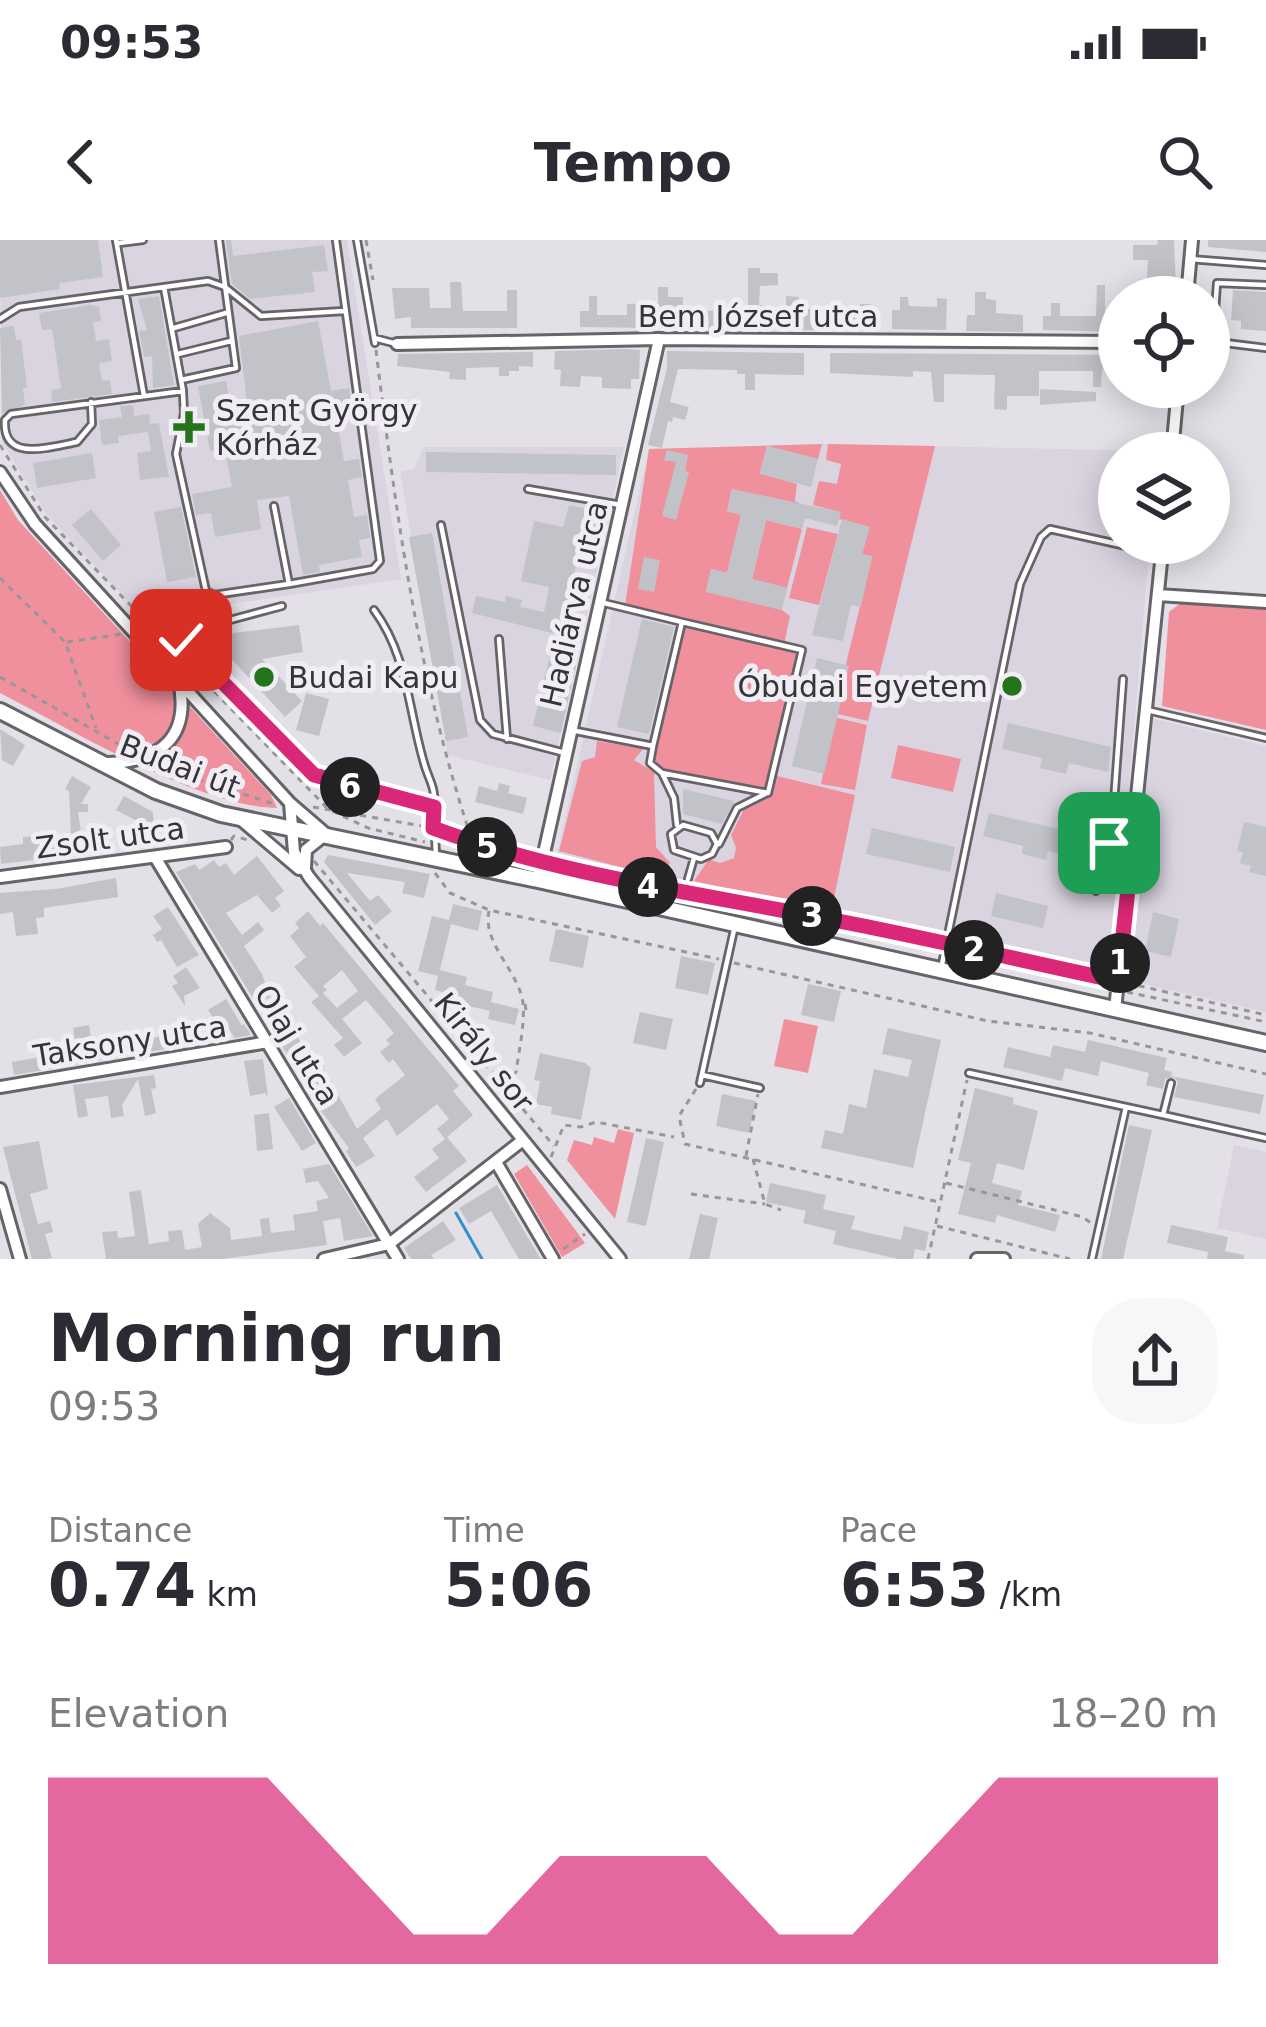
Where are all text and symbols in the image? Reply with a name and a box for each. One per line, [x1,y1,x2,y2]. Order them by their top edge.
text: 09:53 [60,16,203,69]
icon: back [48,129,114,195]
icon: search [1152,129,1218,195]
text: Tempo [534,131,732,194]
map controls [1098,276,1230,564]
button: locate [1098,276,1230,408]
street label: Bem József utca [638,299,878,334]
place label: Szent György Kórház [216,393,418,462]
marker: Szent György Kórház [173,411,205,443]
button: layers [1098,432,1230,564]
street label: Hadiárva utca [533,498,615,710]
pin [130,589,232,691]
icon: check [148,607,214,673]
place label: Budai Kapu [288,660,458,695]
marker: Budai Kapu [251,664,277,690]
place label: Óbudai Egyetem [737,668,988,704]
marker: Óbudai Egyetem [999,673,1025,699]
street label: Budai út [115,727,245,805]
pin: 6 [320,757,380,817]
text: 6 [339,767,361,806]
pin [1058,792,1160,894]
street label: Zsolt utca [33,810,187,866]
icon: arrive [1076,810,1142,876]
pin: 5 [457,817,517,877]
text: 5 [476,827,498,866]
pin: 4 [618,857,678,917]
text: 4 [637,867,659,906]
pin: 3 [782,886,842,946]
text: 3 [801,896,823,935]
pin: 2 [944,920,1004,980]
text: 2 [963,930,985,969]
pin: 1 [1090,933,1150,993]
text: 1 [1109,943,1131,982]
street label: Olaj utca [248,979,346,1111]
street label: Király sor [427,986,542,1119]
street label: Taksony utca [30,1008,229,1074]
button: share [1092,1298,1218,1424]
text: Morning run [48,1300,505,1377]
text: 09:53 [48,1384,160,1429]
text: Distance [48,1511,192,1550]
text: Time [444,1511,525,1550]
text: Pace [840,1511,917,1550]
text: 0.74 [48,1550,196,1620]
text: 5:06 [444,1550,593,1620]
text: 6:53 [840,1550,989,1620]
text: km [196,1575,258,1614]
text: /km [989,1575,1062,1614]
text: Elevation [48,1691,229,1736]
text: 18–20 m [1049,1691,1218,1736]

